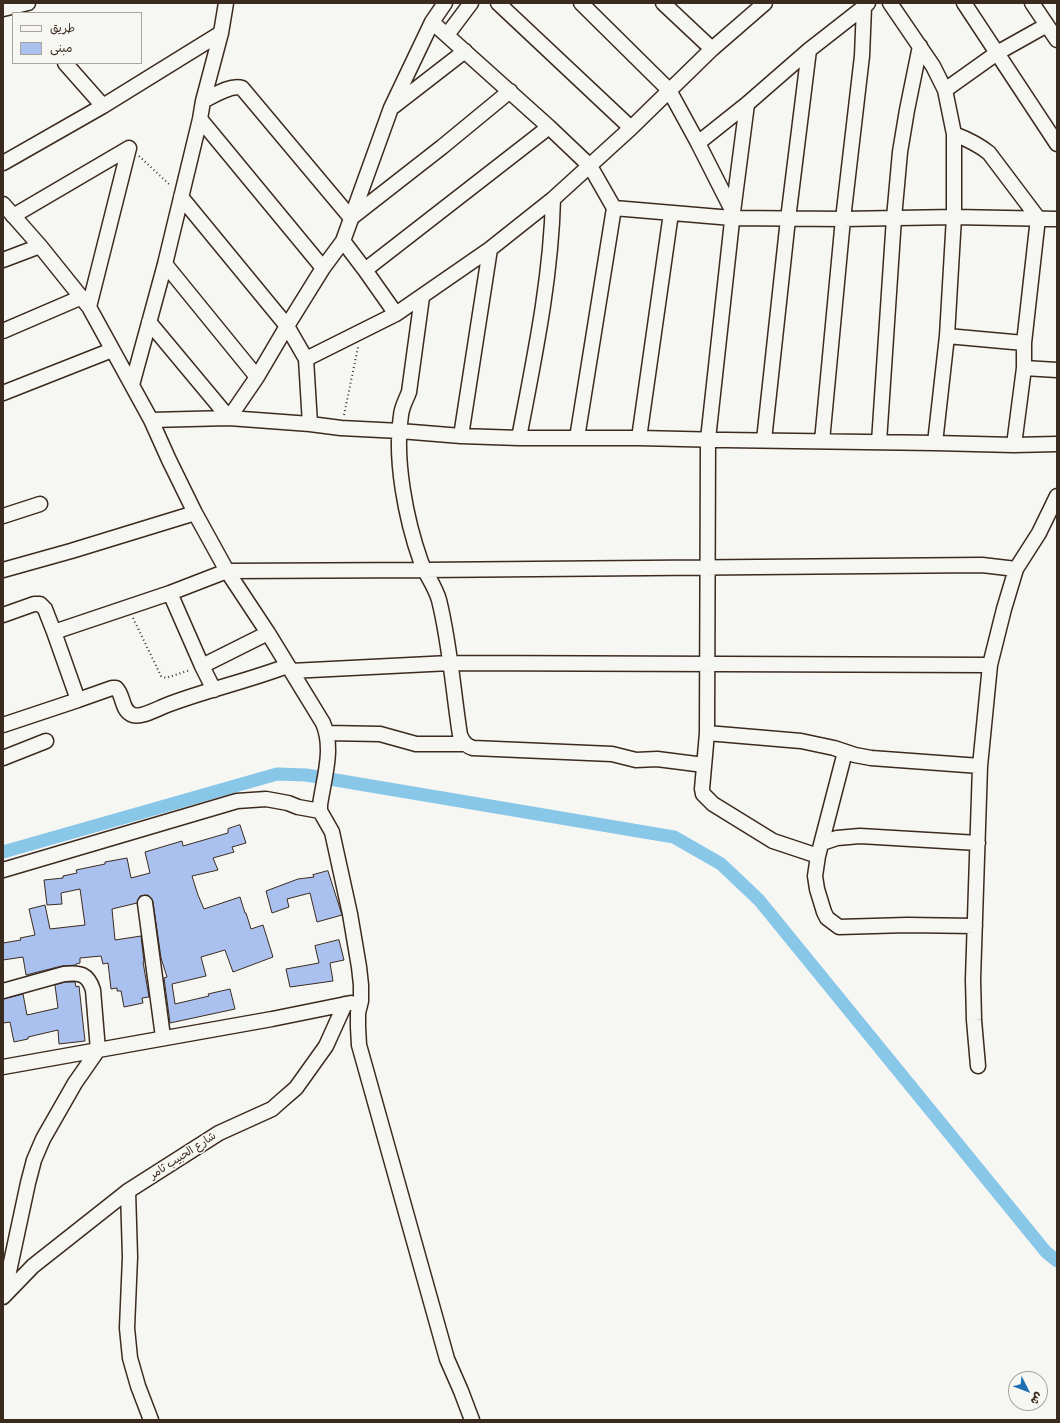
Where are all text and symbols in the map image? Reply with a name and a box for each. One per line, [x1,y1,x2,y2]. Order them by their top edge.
legend [12,12,142,64]
text: طريق [50,17,75,39]
text: مبنى [50,37,73,59]
street label: شارع الحبيب ثامر [147,1130,219,1182]
north arrow [1008,1371,1048,1411]
text: ش [1025,1388,1048,1410]

